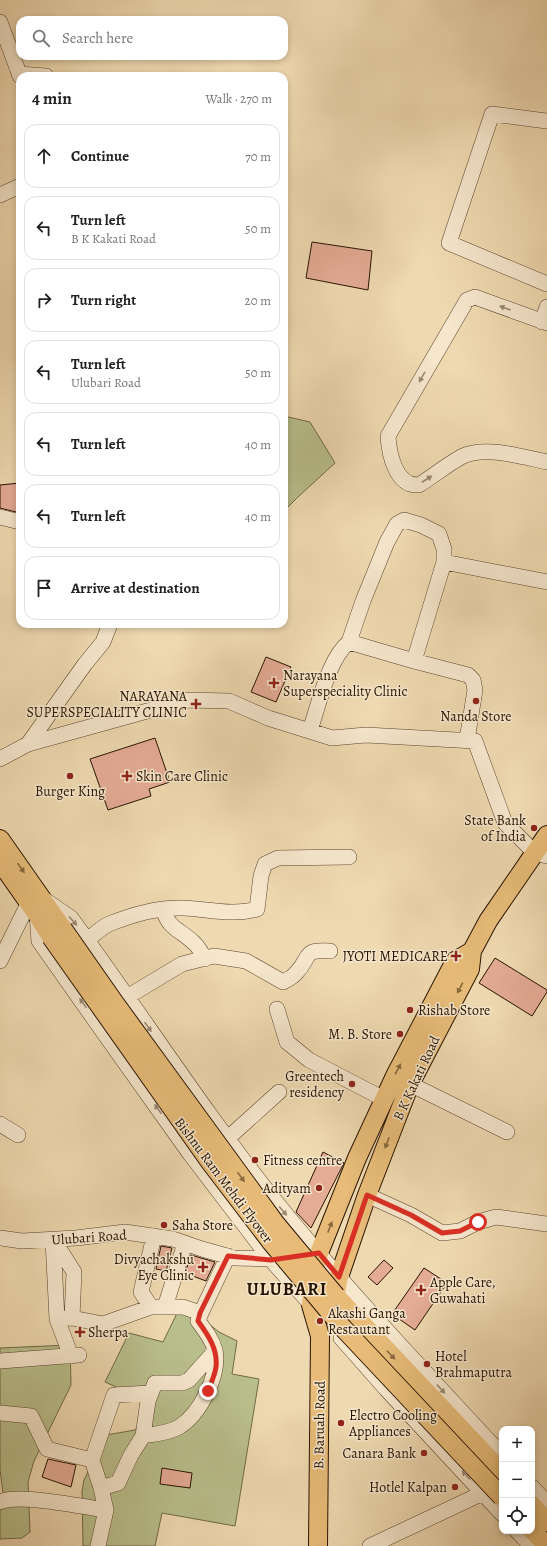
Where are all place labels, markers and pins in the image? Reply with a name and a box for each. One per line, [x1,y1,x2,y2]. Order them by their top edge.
place label: Narayana Superspeciality Clinic [283,666,407,701]
marker: Narayana Superspeciality Clinic [268,677,280,689]
place label: NARAYANA SUPERSPECIALITY CLINIC [26,687,188,722]
marker: Nanda Store [471,696,481,706]
marker: NARAYANA SUPERSPECIALITY CLINIC [190,698,202,710]
place label: Nanda Store [440,707,512,726]
place label: Skin Care Clinic [136,767,228,786]
marker: Skin Care Clinic [121,770,133,782]
marker: Burger King [65,771,75,781]
place label: Burger King [35,782,105,801]
place label: State Bank of India [464,811,526,846]
marker: State Bank of India [529,823,539,833]
place label: JYOTI MEDICARE [342,947,448,966]
marker: JYOTI MEDICARE [451,951,461,961]
place label: Rishab Store [418,1001,490,1020]
marker: Rishab Store [405,1005,415,1015]
place label: M. B. Store [328,1025,392,1044]
marker: M. B. Store [395,1029,405,1039]
place label: Greentech residency [285,1067,345,1102]
marker: Greentech residency [347,1079,357,1089]
place label: Fitness centre [263,1151,342,1170]
marker: Fitness centre [250,1155,260,1165]
place label: Adityam [262,1179,311,1198]
marker: Adityam [314,1183,324,1193]
place label: Saha Store [172,1216,233,1235]
marker: Saha Store [159,1220,169,1230]
place label: Divyachakshu Eye Clinic [114,1250,194,1285]
marker: Divyachakshu Eye Clinic [197,1261,209,1273]
place label: Apple Care, Guwahati [429,1273,496,1308]
marker: Apple Care, Guwahati [415,1284,427,1296]
place label: Akashi Ganga Restautant [327,1304,406,1339]
marker: Akashi Ganga Restautant [315,1316,325,1326]
place label: Sherpa [88,1323,129,1342]
marker: Sherpa [75,1327,85,1337]
place label: Hotel Brahmaputra [435,1347,512,1382]
marker: Hotel Brahmaputra [422,1359,432,1369]
place label: Electro Cooling Appliances [348,1406,437,1441]
marker: Electro Cooling Appliances [336,1418,346,1428]
place label: Canara Bank [342,1444,416,1463]
marker: Canara Bank [419,1448,429,1458]
place label: Hotlel Kalpan [369,1478,447,1497]
marker: Hotlel Kalpan [450,1482,460,1492]

